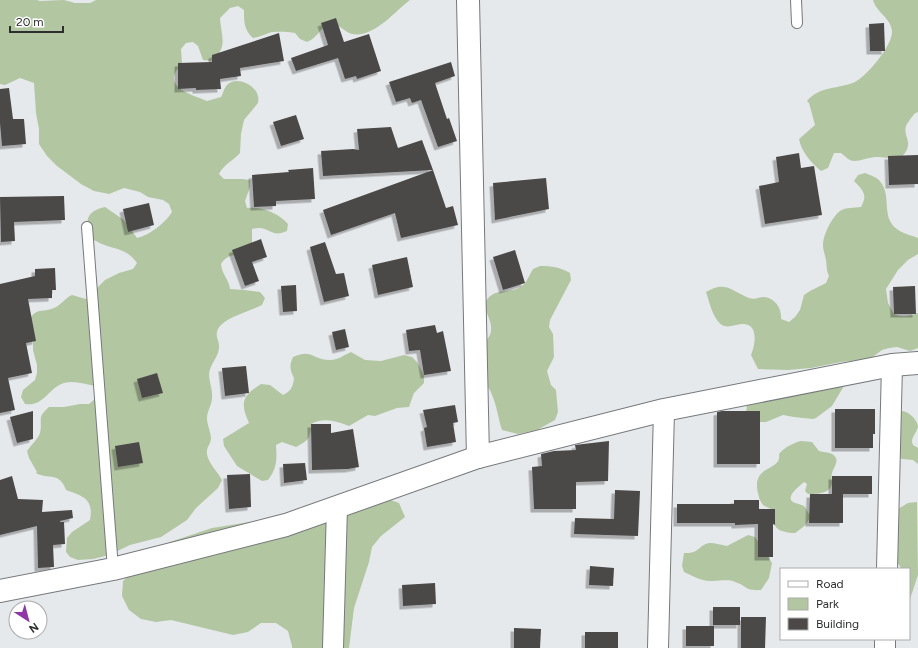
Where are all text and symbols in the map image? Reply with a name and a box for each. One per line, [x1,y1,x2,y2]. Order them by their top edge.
scale bar [10,8,63,34]
text: 20 m [16,15,44,29]
legend [780,568,910,640]
text: Road [816,577,844,591]
text: Park [816,597,839,611]
north arrow [8,600,48,640]
text: Building [816,617,859,631]
text: N [26,620,41,635]

